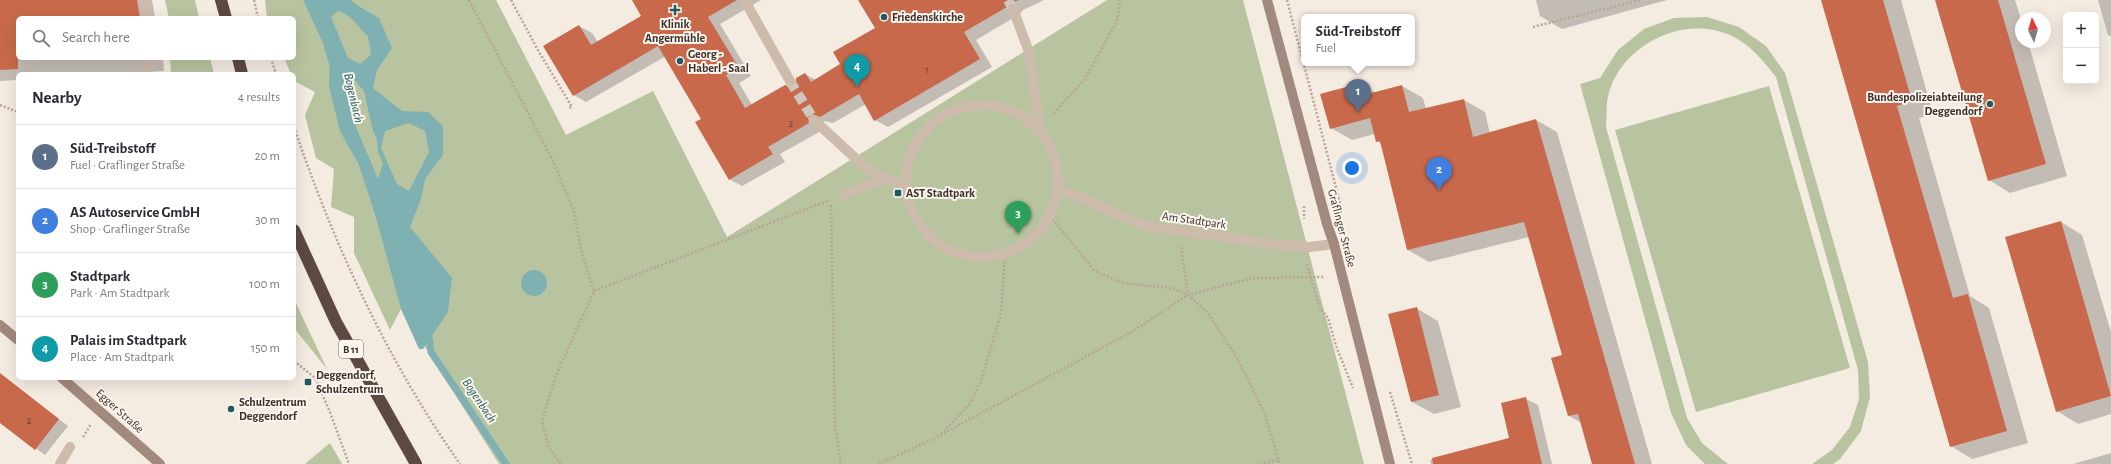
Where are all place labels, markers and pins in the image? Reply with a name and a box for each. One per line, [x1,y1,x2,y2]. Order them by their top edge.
marker: Klinik Angermühle [669,4,681,16]
place label: Friedenskirche [892,11,963,23]
marker: Friedenskirche [879,12,889,22]
place label: Klinik Angermühle [645,18,706,44]
place label: Georg - Haberl - Saal [688,48,749,74]
pin: 4 [844,54,870,87]
marker: Georg - Haberl - Saal [675,56,685,66]
pin: 1 [1345,79,1371,112]
place label: Bundespolizeiabteilung Deggendorf [1867,91,1983,117]
marker: Bundespolizeiabteilung Deggendorf [1985,99,1995,109]
pin: 2 [1426,157,1452,190]
place label: AST Stadtpark [906,187,975,199]
marker: AST Stadtpark [893,188,903,198]
pin: 3 [1005,201,1031,234]
place label: Deggendorf, Schulzentrum [316,369,384,395]
marker: Deggendorf, Schulzentrum [303,377,313,387]
place label: Schulzentrum Deggendorf [239,396,307,422]
marker: Schulzentrum Deggendorf [226,404,236,414]

